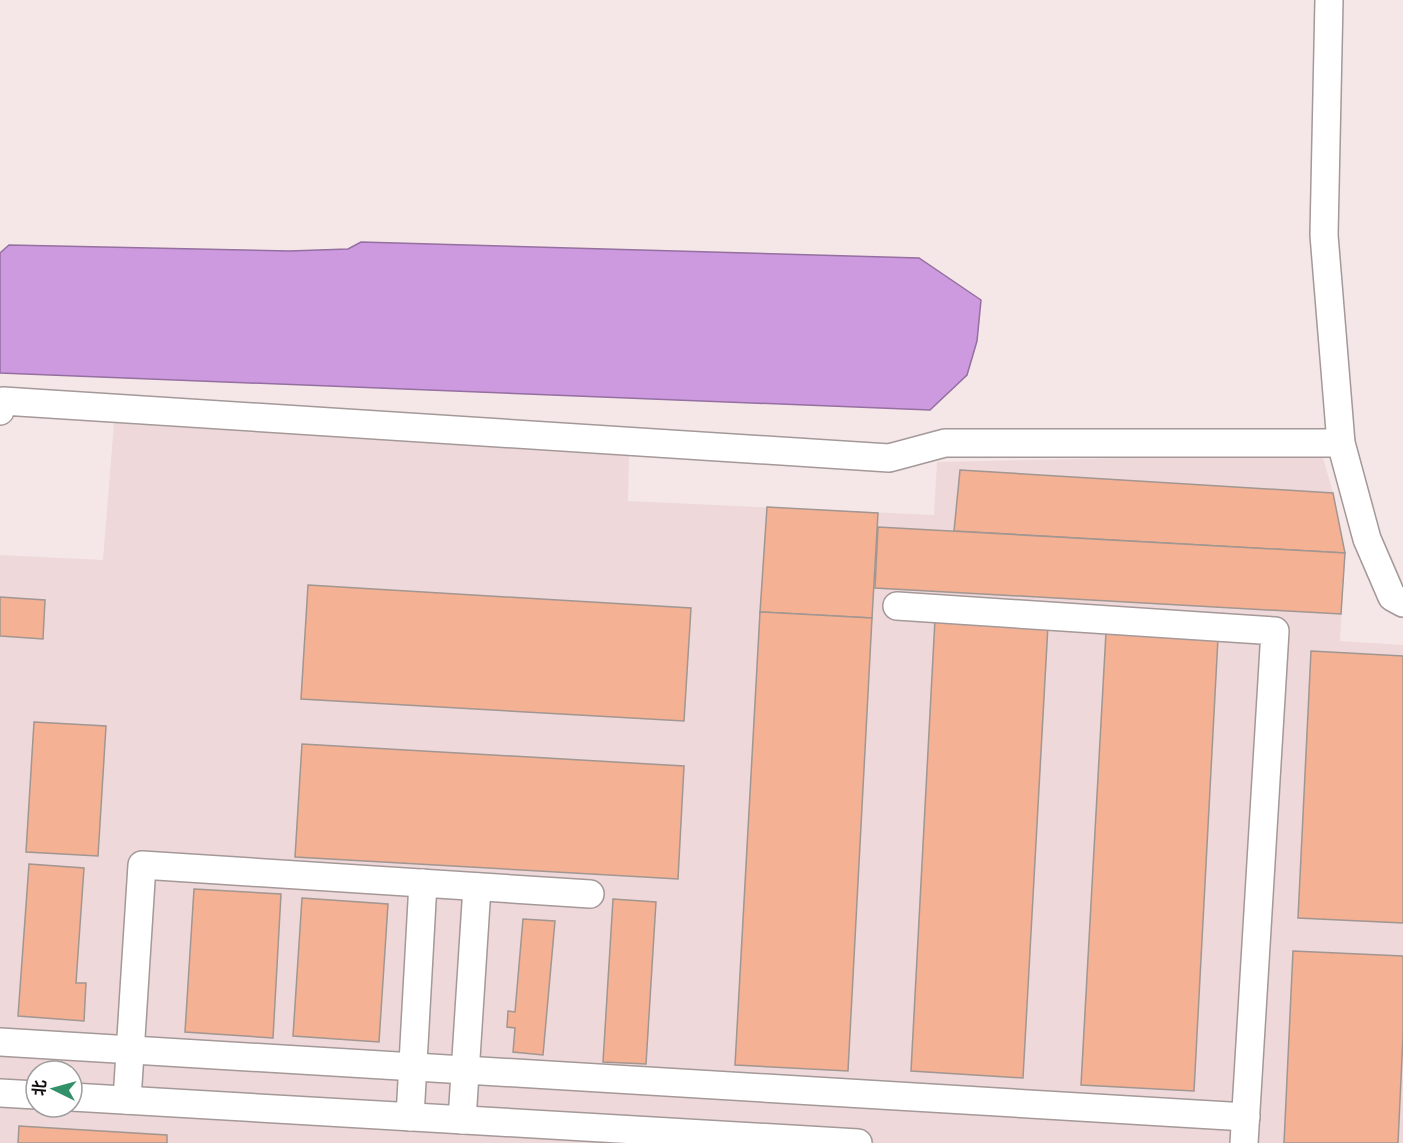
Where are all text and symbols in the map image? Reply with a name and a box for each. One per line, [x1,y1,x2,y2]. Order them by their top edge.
north arrow [24,1059,84,1119]
text: 北 [28,1079,51,1097]

